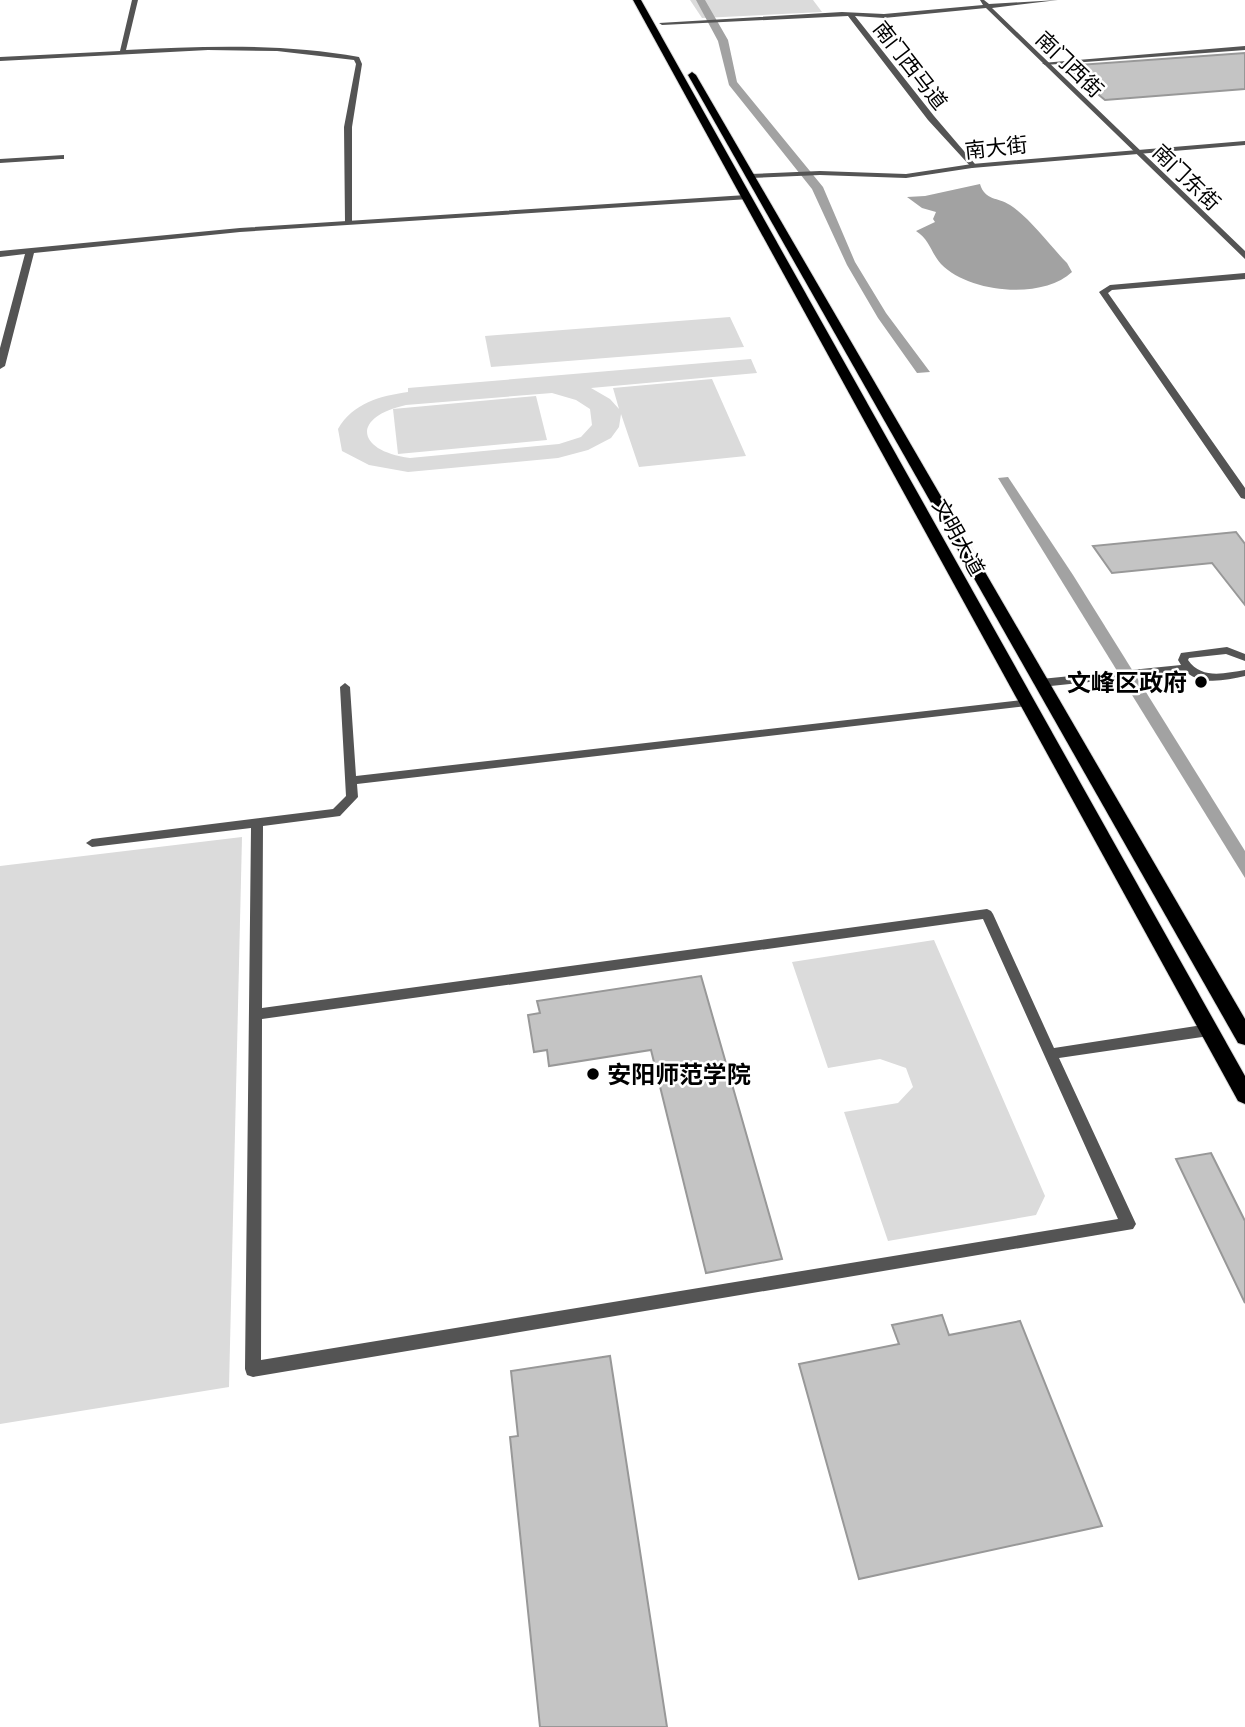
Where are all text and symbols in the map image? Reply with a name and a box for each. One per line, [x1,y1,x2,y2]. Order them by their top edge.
street label: 南门西马道 [868,16,954,114]
street label: 南门西街 [1031,25,1109,103]
street label: 南大街 [963,131,1029,163]
street label: 南门东街 [1148,138,1226,216]
street label: 文明大道 [927,494,991,580]
place label: 文峰区政府 [1067,667,1187,697]
marker: 文峰区政府 [1193,674,1209,690]
place label: 安阳师范学院 [607,1059,751,1089]
marker: 安阳师范学院 [585,1066,601,1082]

